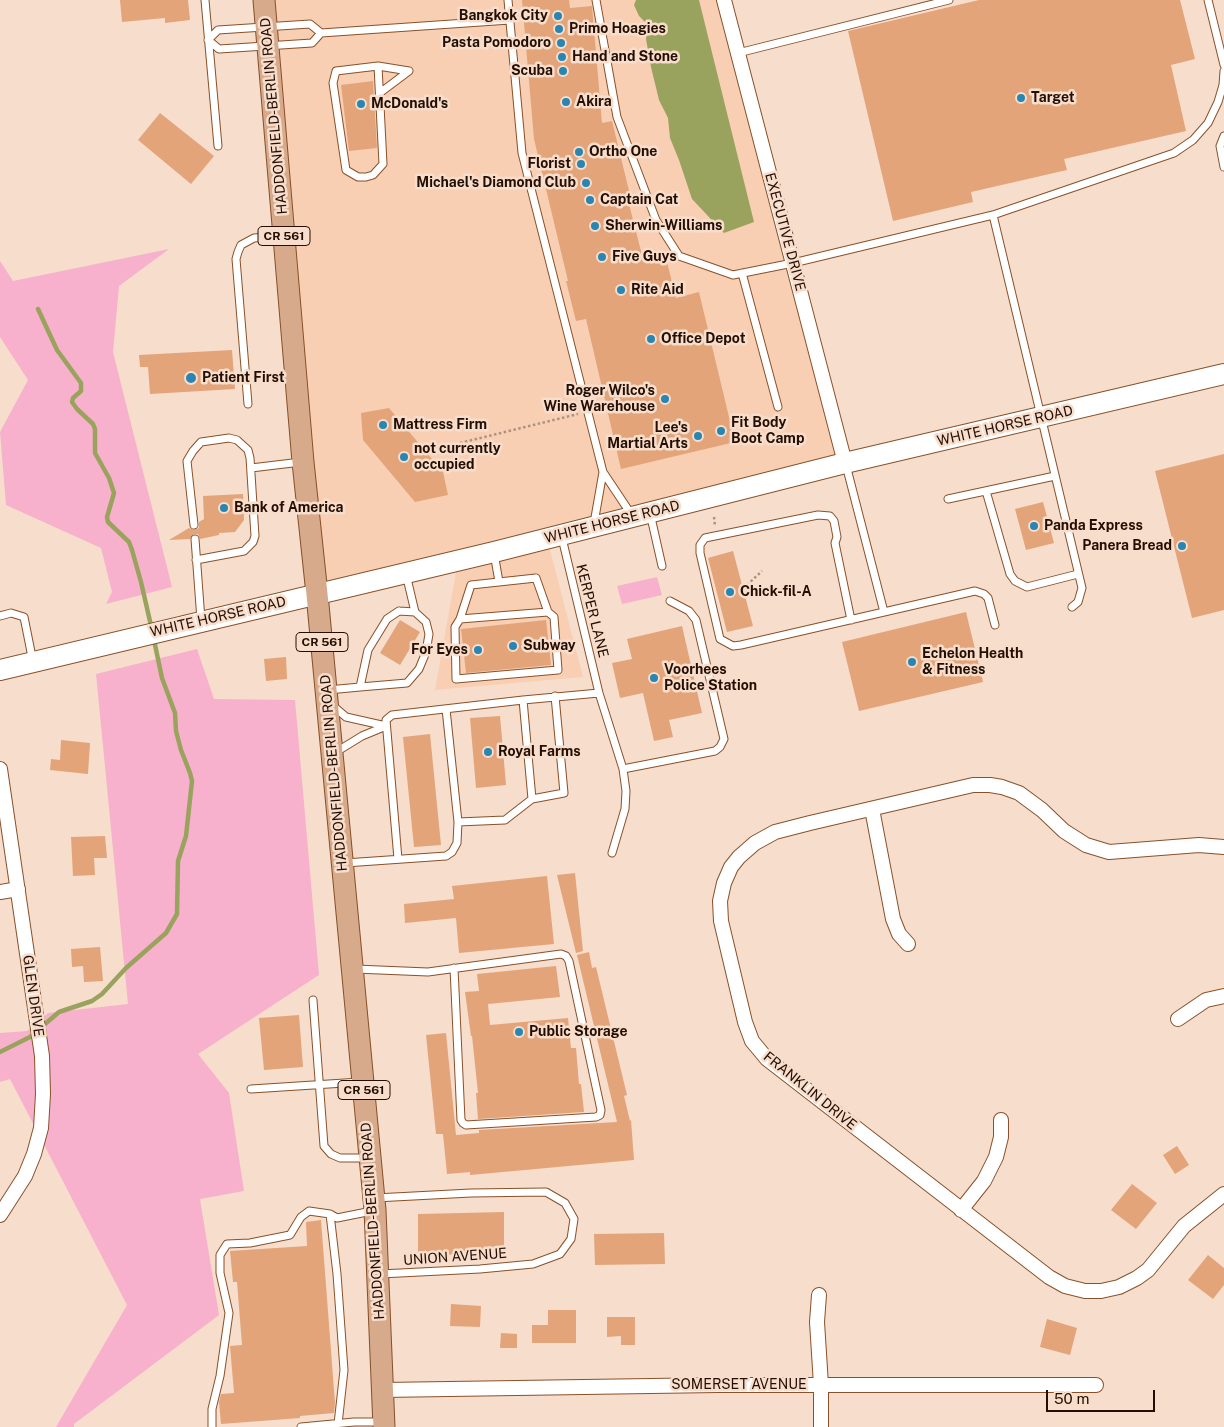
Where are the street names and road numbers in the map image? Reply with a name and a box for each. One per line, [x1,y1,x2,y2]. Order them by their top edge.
street label: HADDONFIELD-BERLIN ROAD [257,17,291,215]
street label: EXECUTIVE DRIVE [761,171,809,293]
road number: CR 561 [258,227,310,246]
street label: WHITE HORSE ROAD [935,402,1075,450]
street label: WHITE HORSE ROAD [543,497,681,547]
street label: KERPER LANE [572,562,612,660]
street label: WHITE HORSE ROAD [148,593,288,641]
road number: CR 561 [296,632,348,652]
street label: HADDONFIELD-BERLIN ROAD [317,674,351,872]
street label: GLEN DRIVE [19,954,47,1038]
street label: FRANKLIN DRIVE [760,1048,860,1134]
road number: CR 561 [338,1080,390,1100]
street label: HADDONFIELD-BERLIN ROAD [358,1122,388,1320]
street label: UNION AVENUE [403,1245,507,1269]
street label: SOMERSET AVENUE [671,1377,807,1393]

